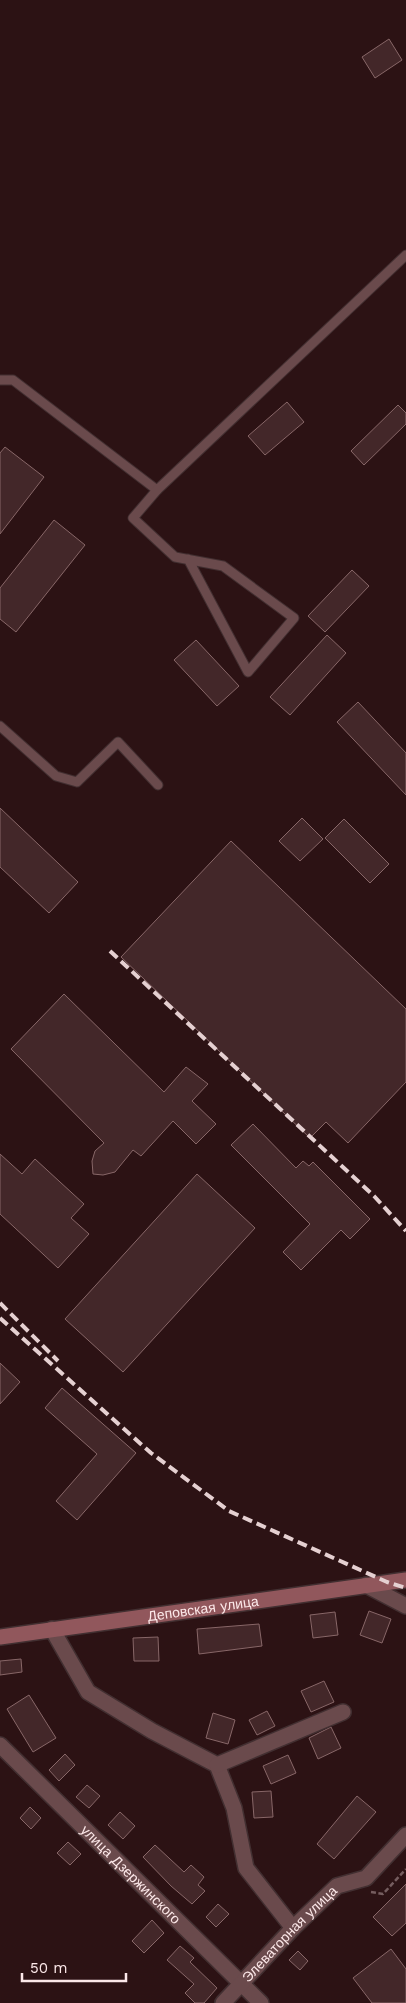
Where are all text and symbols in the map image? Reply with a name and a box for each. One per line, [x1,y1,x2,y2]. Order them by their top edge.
street label: Деповская улица [146,1593,260,1624]
street label: улица Дзержинского [78,1822,184,1927]
street label: Элеваторная улица [239,1882,340,1985]
scale bar [22,1950,126,1982]
text: 50 m [30,1959,67,1977]

